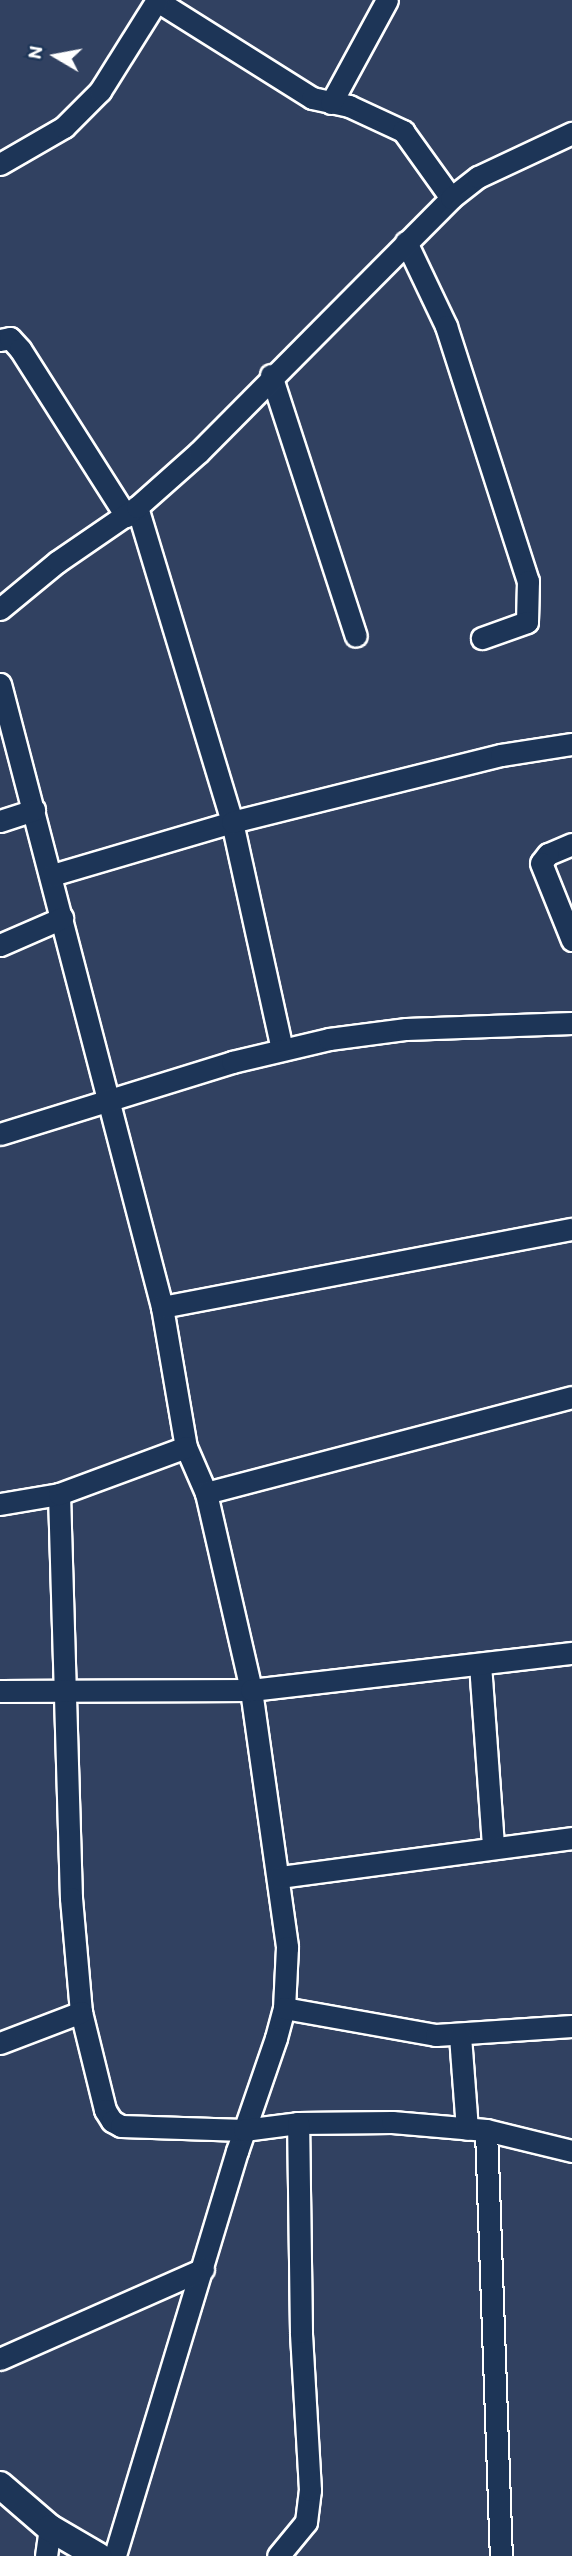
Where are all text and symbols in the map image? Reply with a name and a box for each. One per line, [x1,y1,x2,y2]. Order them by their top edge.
north arrow [21,21,91,91]
text: N [22,44,47,61]

